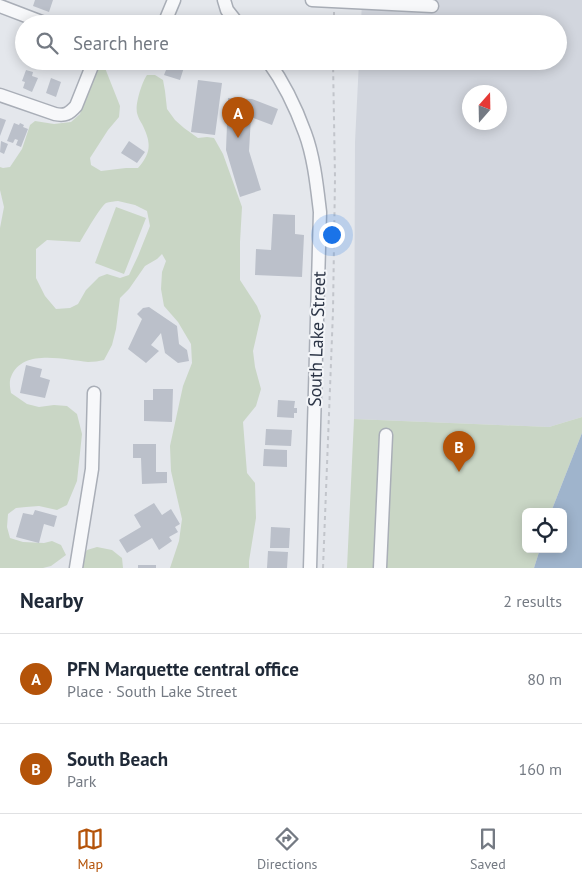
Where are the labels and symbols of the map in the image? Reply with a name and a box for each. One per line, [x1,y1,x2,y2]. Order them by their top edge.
north arrow [462,85,507,130]
pin: A [222,97,254,138]
your location [319,222,345,248]
street label: South Lake Street [303,271,330,407]
pin: B [443,431,475,472]

